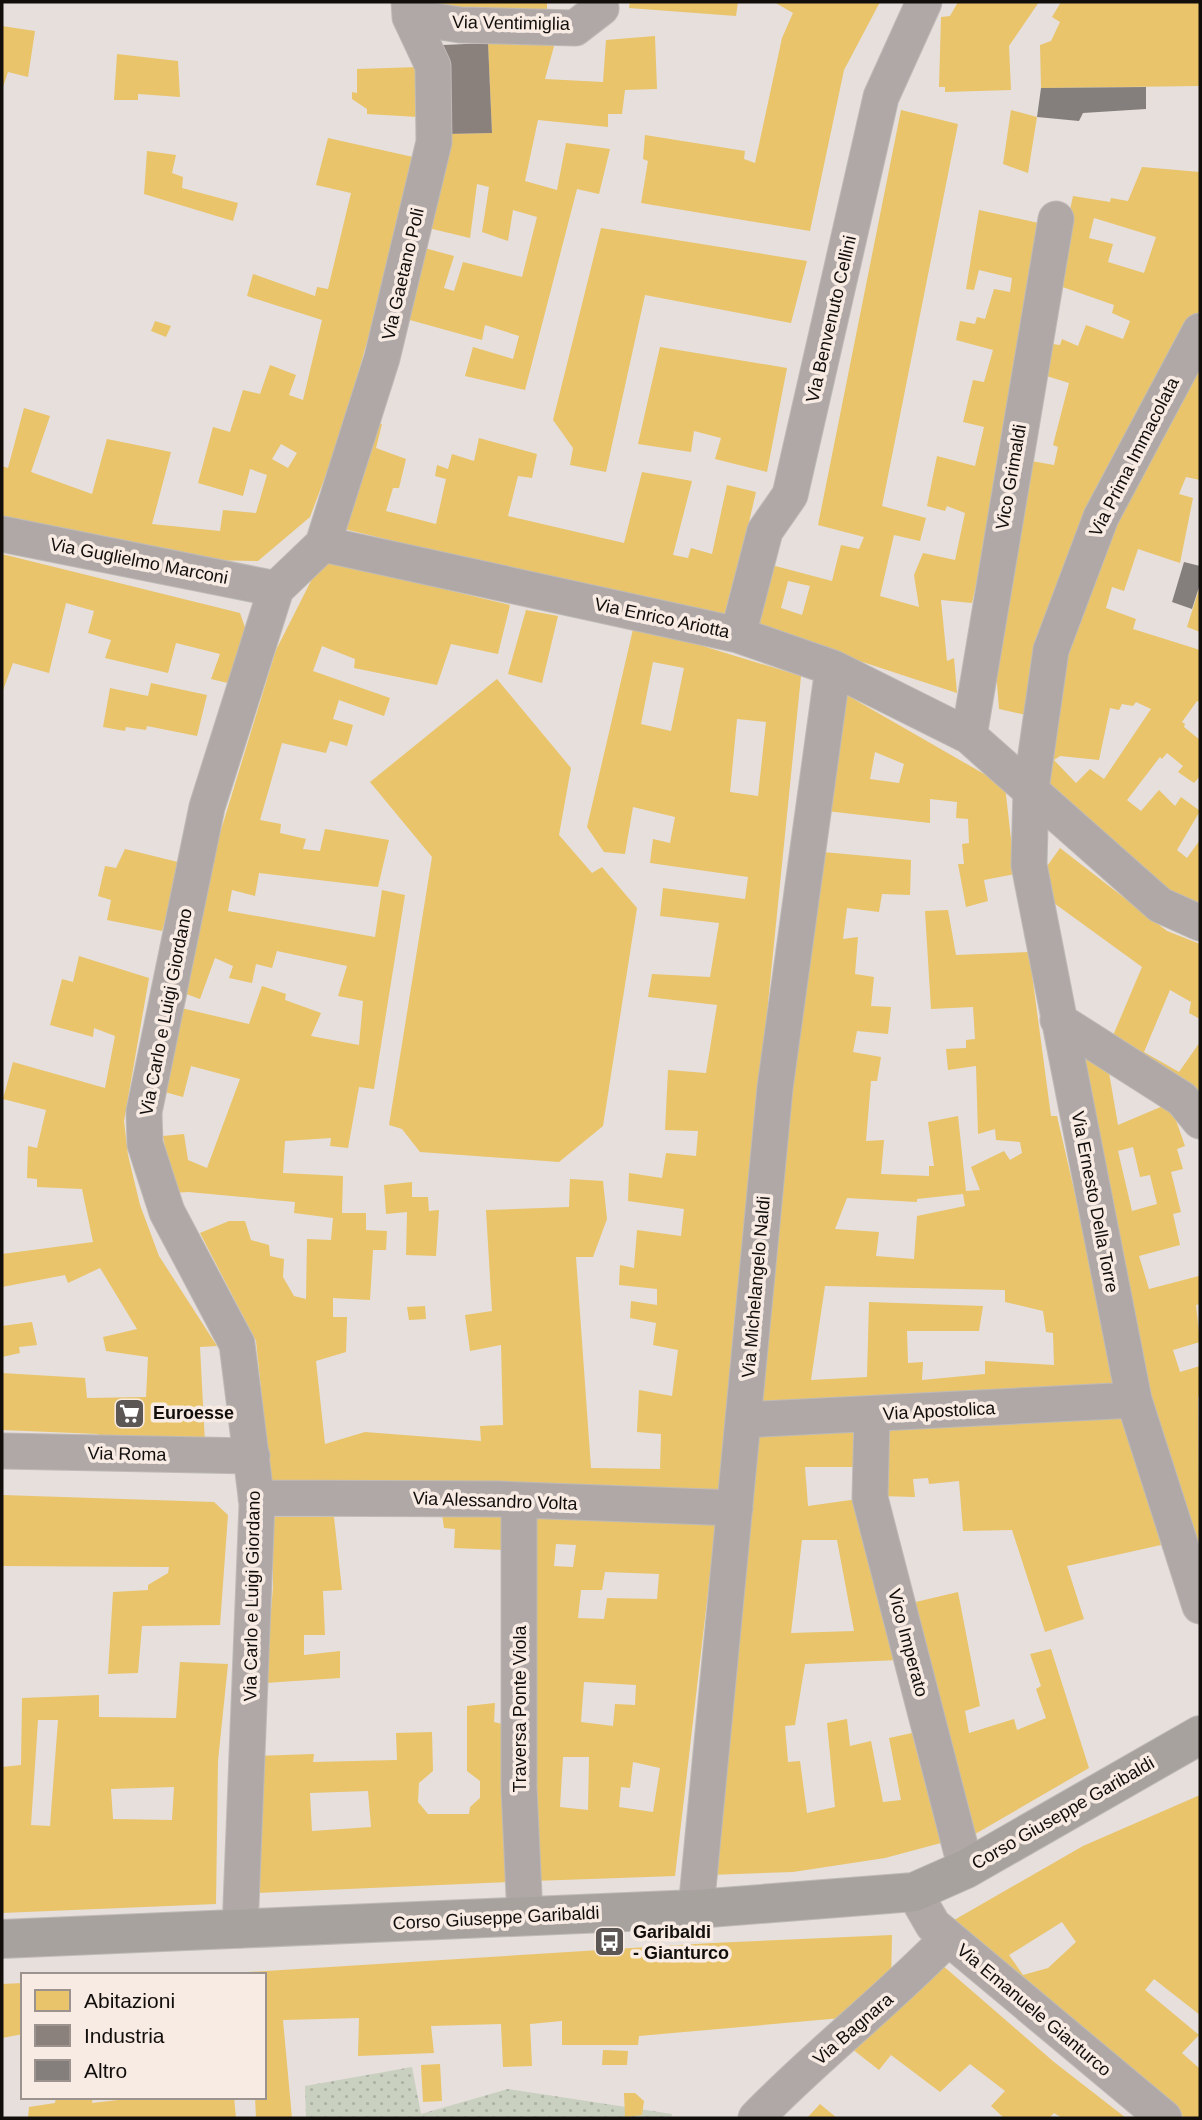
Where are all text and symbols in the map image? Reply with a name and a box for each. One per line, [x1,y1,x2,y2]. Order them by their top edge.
street label: Via Ventimiglia [452,12,571,34]
street label: Via Gaetano Poli [378,206,428,342]
street label: Via Benvenuto Cellini [802,234,860,404]
street label: Via Prima Immacolata [1085,373,1183,540]
street label: Vico Grimaldi [992,423,1030,531]
street label: Via Guglielmo Marconi [48,534,230,588]
street label: Via Enrico Ariotta [593,594,732,642]
street label: Via Carlo e Luigi Giordano [136,907,196,1117]
street label: Via Ernesto Della Torre [1068,1110,1122,1294]
street label: Via Michelangelo Naldi [738,1195,774,1379]
supermarket icon: Euroesse [113,1396,147,1430]
street label: Via Apostolica [882,1398,997,1424]
place label: Euroesse [153,1403,234,1423]
street label: Via Roma [87,1443,168,1465]
street label: Via Alessandro Volta [412,1488,579,1514]
street label: Via Carlo e Luigi Giordano [240,1490,264,1702]
street label: Vico Imperato [884,1587,932,1699]
street label: Traversa Ponte Viola [510,1624,530,1793]
street label: Corso Giuseppe Garibaldi [968,1753,1158,1873]
street label: Corso Giuseppe Garibaldi [392,1903,600,1933]
place label: Garibaldi - Gianturco [633,1922,729,1963]
bus stop icon: Garibaldi - Gianturco [593,1925,627,1959]
street label: Via Emanuele Gianturco [953,1940,1115,2080]
legend [21,1973,266,2099]
street label: Via Bagnara [809,1988,898,2069]
text: Abitazioni [84,1989,175,2012]
text: Industria [84,2024,165,2047]
text: Altro [84,2059,127,2082]

